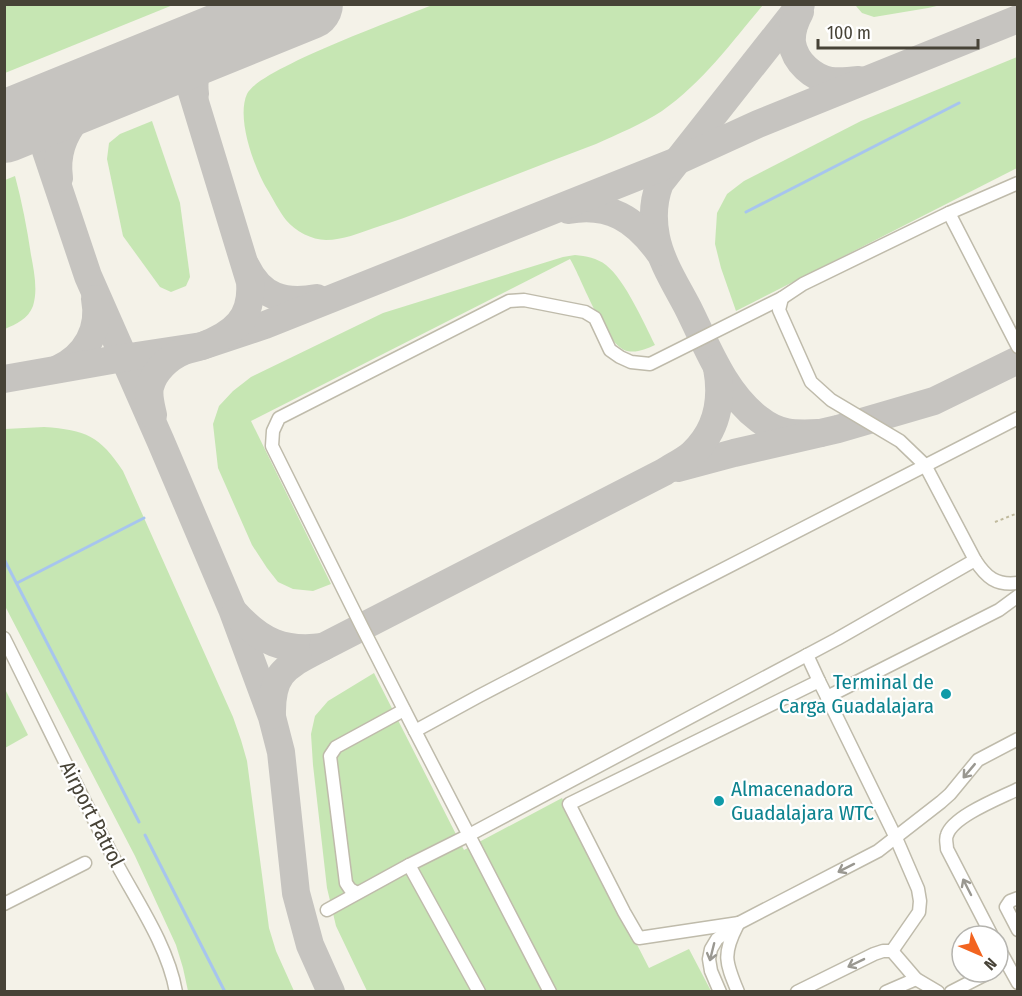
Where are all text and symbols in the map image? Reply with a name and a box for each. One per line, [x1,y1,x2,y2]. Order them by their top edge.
scale bar [818,12,978,50]
text: 100 m [827,22,871,44]
place label: Terminal de Carga Guadalajara [779,669,934,719]
marker: Terminal de Carga Guadalajara [939,687,953,701]
street label: Airport Patrol [54,757,130,872]
one-way arrow [963,762,976,778]
place label: Almacenadora Guadalajara WTC [731,776,874,826]
marker: Almacenadora Guadalajara WTC [712,794,726,808]
one-way arrow [837,863,855,874]
one-way arrow [961,879,973,896]
north arrow [950,924,1010,984]
one-way arrow [706,942,718,961]
text: N [980,954,1001,974]
one-way arrow [847,957,865,969]

